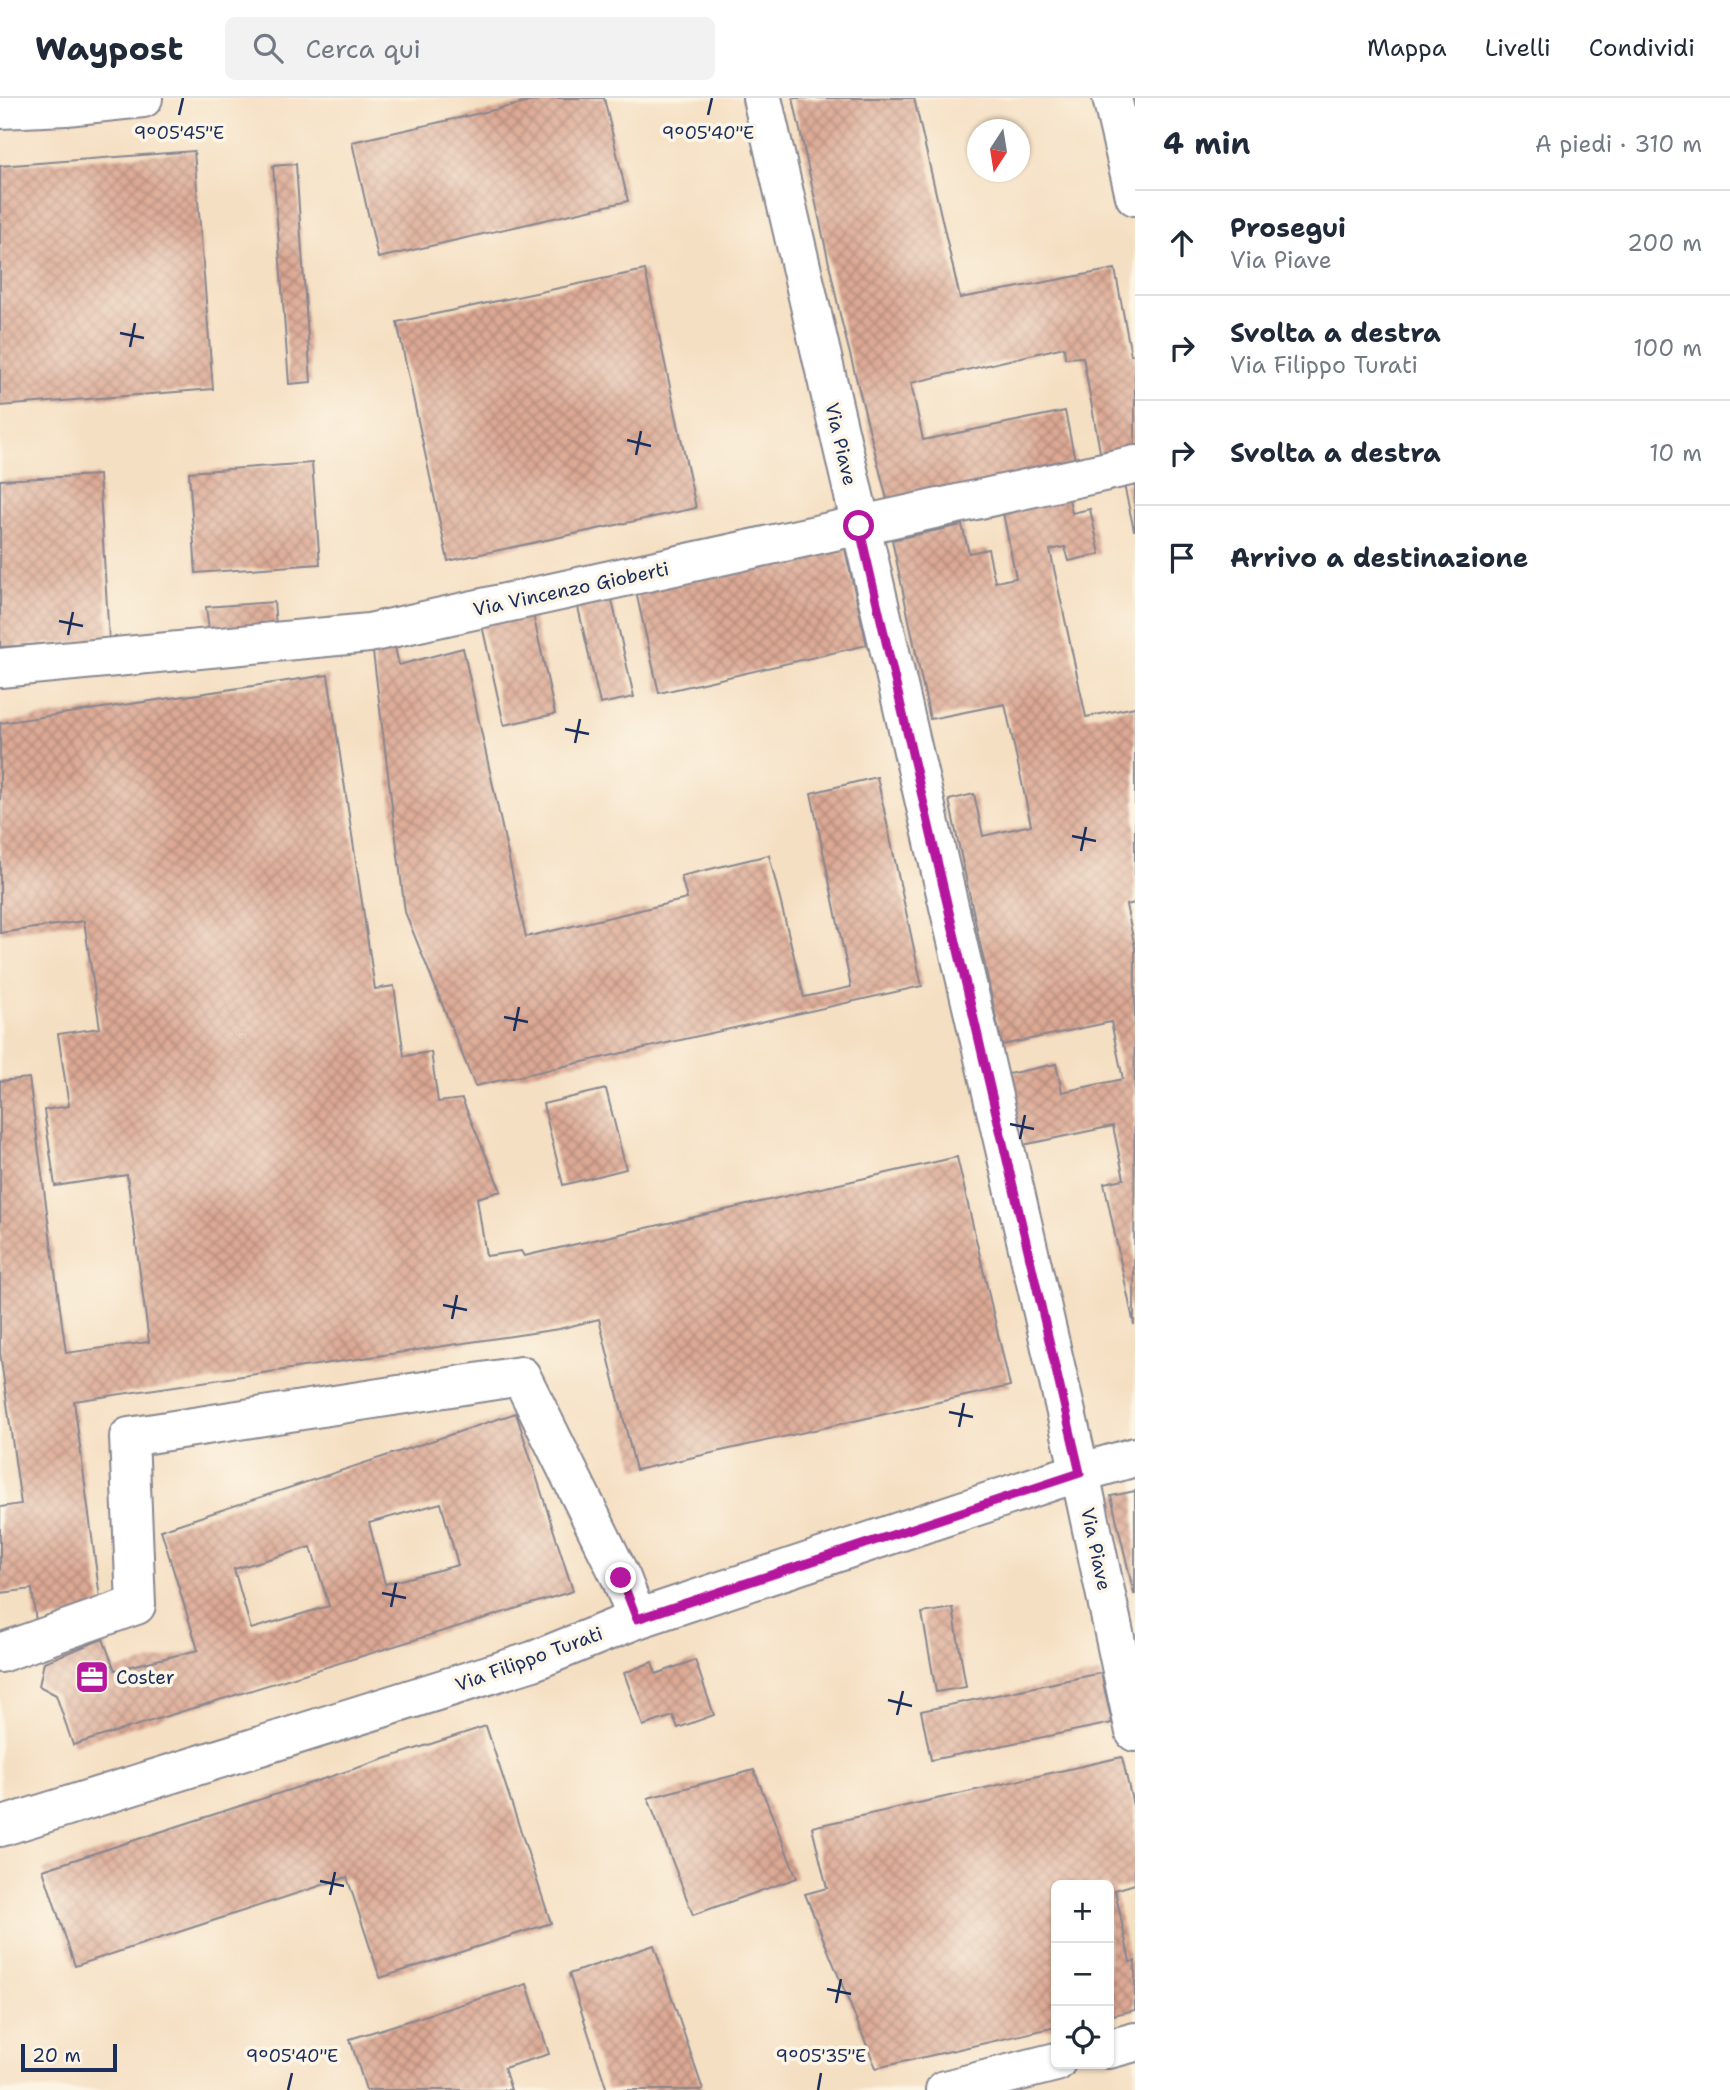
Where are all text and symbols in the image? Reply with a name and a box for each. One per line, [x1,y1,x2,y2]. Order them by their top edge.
search box [225,17,715,80]
text: Waypost [35,26,183,71]
icon: search [249,29,287,67]
text: Cerca qui [305,31,421,66]
text: Mappa [1367,32,1447,64]
text: Livelli [1485,32,1551,64]
text: Condividi [1589,32,1695,64]
north arrow [967,119,1030,182]
text: 9°05'45"E [134,121,224,145]
text: 9°05'40"E [662,121,754,145]
text: 4 min [1163,123,1250,164]
text: A piedi · 310 m [1535,129,1702,159]
text: Prosegui [1230,210,1346,245]
icon: ahead [1163,224,1201,262]
text: 200 m [1627,228,1702,258]
text: Via Piave [1230,245,1332,275]
text: Svolta a destra [1230,315,1441,350]
icon: right [1163,329,1201,367]
text: 100 m [1633,333,1702,363]
text: Via Filippo Turati [1230,350,1418,380]
street label: Via Piave [819,400,863,488]
icon: right [1163,434,1201,472]
text: Svolta a destra [1230,435,1441,470]
text: 10 m [1649,438,1702,468]
route start [843,510,874,541]
icon: arrive [1163,539,1201,577]
text: Arrivo a destinazione [1230,540,1528,575]
street label: Via Vincenzo Gioberti [471,556,671,622]
street label: Via Piave [1075,1505,1117,1593]
route end [605,1562,636,1593]
street label: Via Filippo Turati [452,1621,606,1697]
office icon: Coster [73,1658,111,1696]
place label: Coster [116,1665,175,1690]
map controls [1051,1880,1114,2069]
button: + [1051,1880,1114,1943]
button: − [1051,1943,1114,2006]
button: locate [1051,2006,1114,2069]
scale bar [21,2041,117,2073]
text: 20 m [32,2043,81,2068]
text: 9°05'40"E [246,2044,338,2068]
text: 9°05'35"E [776,2044,866,2068]

